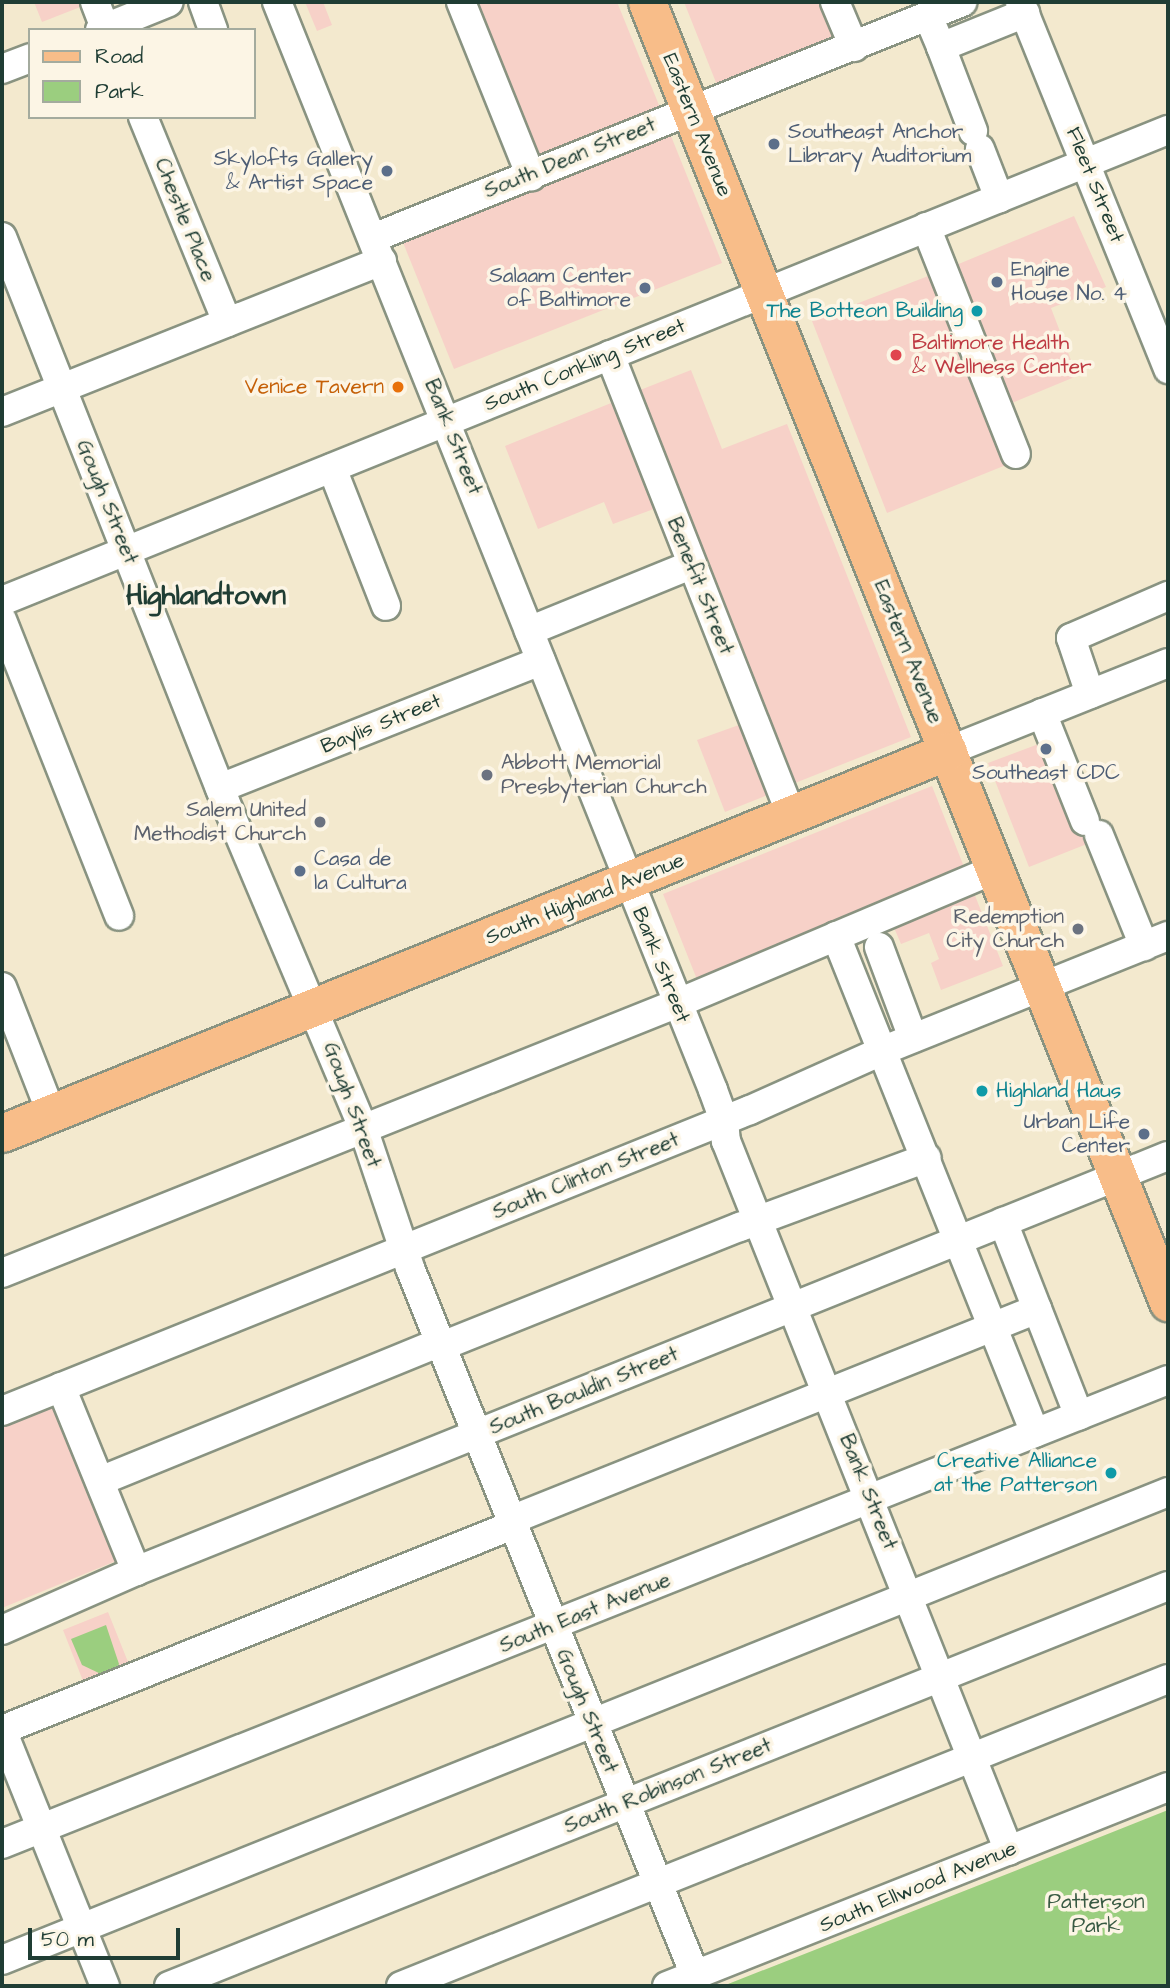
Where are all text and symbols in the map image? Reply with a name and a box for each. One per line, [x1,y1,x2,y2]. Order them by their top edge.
legend [28,28,256,119]
text: Road [95,42,143,71]
street label: Eastern Avenue [657,50,737,200]
text: Park [95,77,144,106]
street label: South Dean Street [481,112,659,204]
place label: Southeast Anchor Library Auditorium [788,119,971,169]
street label: Fleet Street [1060,124,1130,246]
marker: Southeast Anchor Library Auditorium [766,136,782,152]
place label: Skylofts Gallery & Artist Space [214,146,373,196]
street label: Chestle Place [149,155,221,285]
marker: Skylofts Gallery & Artist Space [379,163,395,179]
place label: Engine House No. 4 [1011,257,1127,307]
place label: Salaam Center of Baltimore [489,263,631,313]
marker: Engine House No. 4 [989,274,1005,290]
marker: Salaam Center of Baltimore [637,280,653,296]
place label: The Botteon Building [767,298,963,324]
marker: The Botteon Building [969,303,985,319]
street label: South Conkling Street [481,313,689,417]
place label: Baltimore Health & Wellness Center [912,330,1092,380]
marker: Baltimore Health & Wellness Center [886,345,906,365]
place label: Venice Tavern [245,374,384,400]
street label: Bank Street [418,376,488,498]
marker: Venice Tavern [390,379,406,395]
street label: Gough Street [71,436,143,568]
street label: Benefit Street [661,514,739,658]
street label: Eastern Avenue [868,577,948,727]
district label: Highlandtown [126,579,286,613]
street label: Baylis Street [317,688,445,760]
marker: Southeast CDC [1038,741,1054,757]
place label: Abbott Memorial Presbyterian Church [501,750,707,800]
place label: Southeast CDC [972,760,1120,786]
marker: Abbott Memorial Presbyterian Church [479,767,495,783]
place label: Salem United Methodist Church [134,797,306,847]
marker: Salem United Methodist Church [312,814,328,830]
place label: Casa de la Cultura [314,846,407,896]
street label: South Highland Avenue [482,848,688,950]
marker: Casa de la Cultura [292,863,308,879]
street label: Bank Street [626,904,696,1026]
place label: Redemption City Church [946,904,1064,954]
marker: Redemption City Church [1070,921,1086,937]
street label: Gough Street [318,1039,386,1171]
place label: Highland Haus [996,1078,1121,1104]
marker: Highland Haus [974,1083,990,1099]
place label: Urban Life Center [1024,1109,1130,1159]
marker: Urban Life Center [1136,1126,1152,1142]
street label: South Clinton Street [489,1127,683,1225]
street label: South Bouldin Street [486,1342,682,1440]
street label: Bank Street [833,1431,903,1553]
place label: Creative Alliance at the Patterson [934,1448,1097,1498]
marker: Creative Alliance at the Patterson [1103,1465,1119,1481]
street label: South East Avenue [496,1567,674,1659]
street label: Gough Street [551,1645,623,1777]
street label: South Robinson Street [561,1733,775,1839]
street label: South Ellwood Avenue [816,1836,1020,1938]
park label: Patterson Park [1048,1889,1144,1939]
scale bar [32,1914,184,1958]
text: 50 m [41,1925,94,1954]

